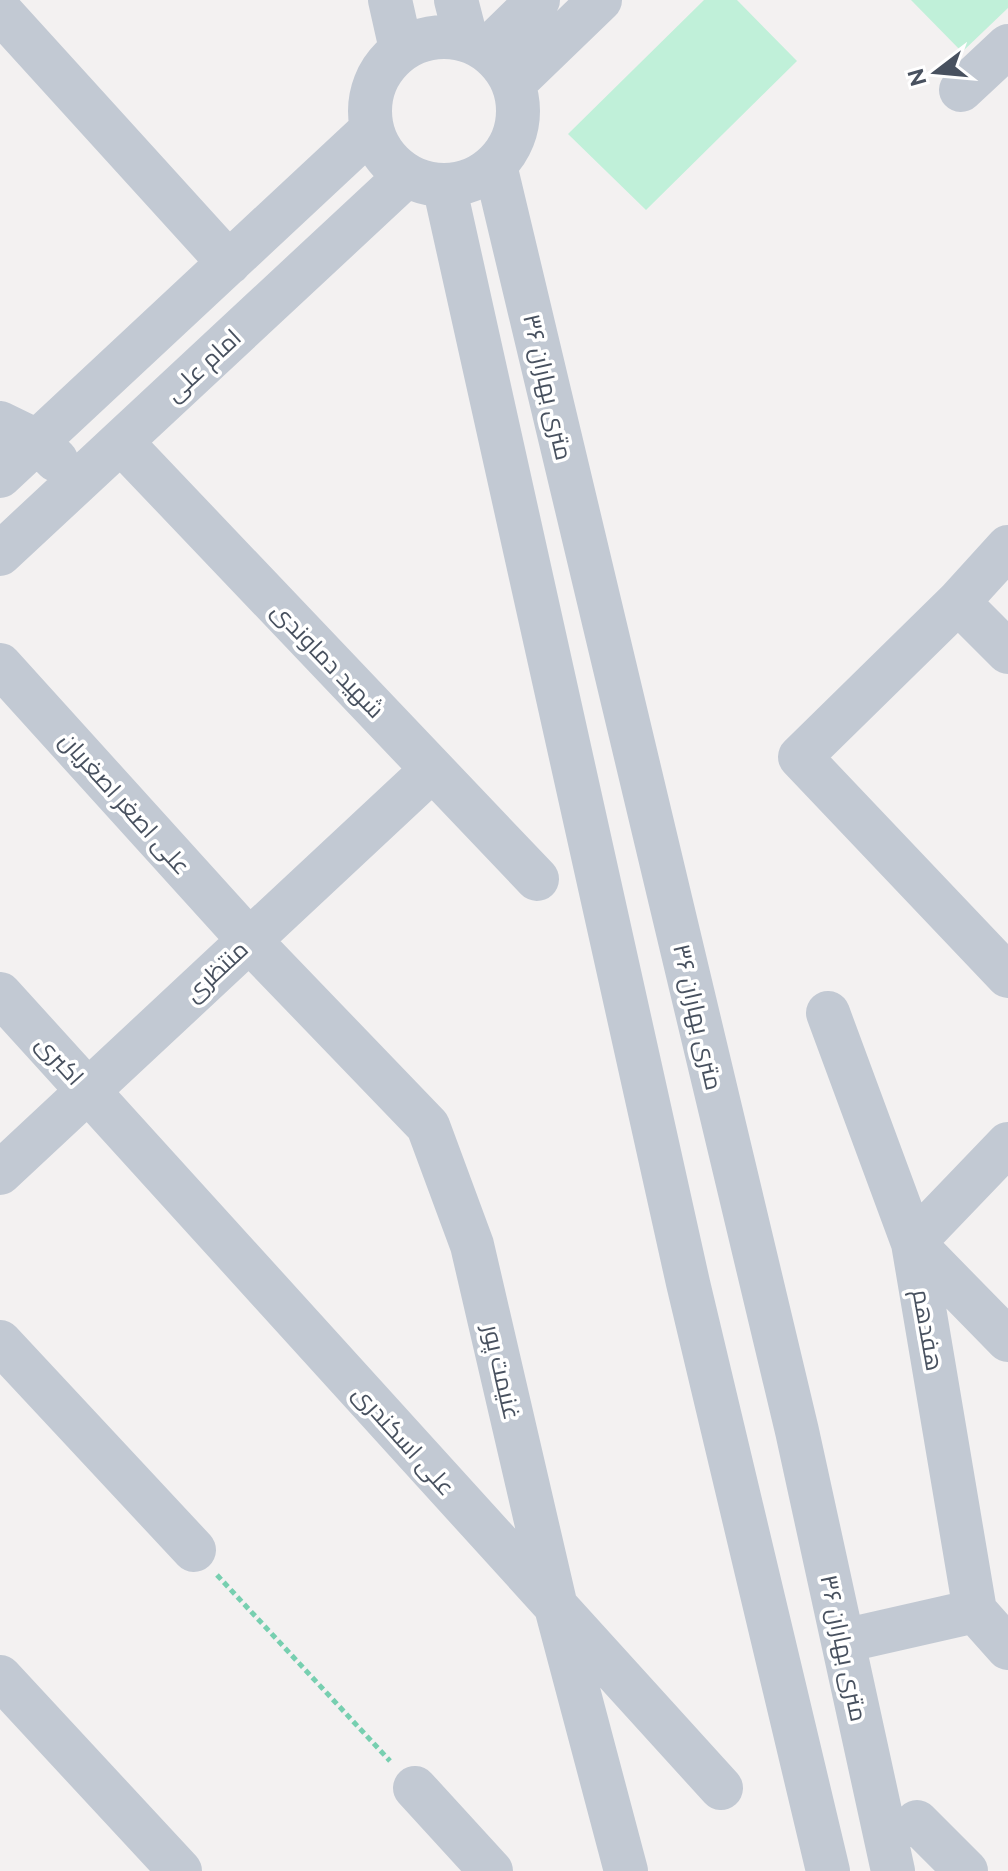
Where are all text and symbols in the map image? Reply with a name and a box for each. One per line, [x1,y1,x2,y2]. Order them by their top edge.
north arrow [896,32,976,112]
text: N [902,66,932,89]
street label: ۳۶ متری بهاران [517,311,579,463]
street label: امام علی [159,323,248,409]
street label: شهید دماوندی [266,596,390,724]
street label: علی اصغر اصغریان [53,726,197,880]
street label: منتظری [178,934,254,1008]
street label: ۳۶ متری بهاران [667,941,729,1093]
street label: اکبری [30,1029,90,1091]
street label: هفدهم [905,1287,949,1373]
street label: غنیمت پور [475,1320,527,1423]
street label: علی اسکندری [347,1379,461,1501]
street label: ۳۶ متری بهاران [814,1572,874,1724]

